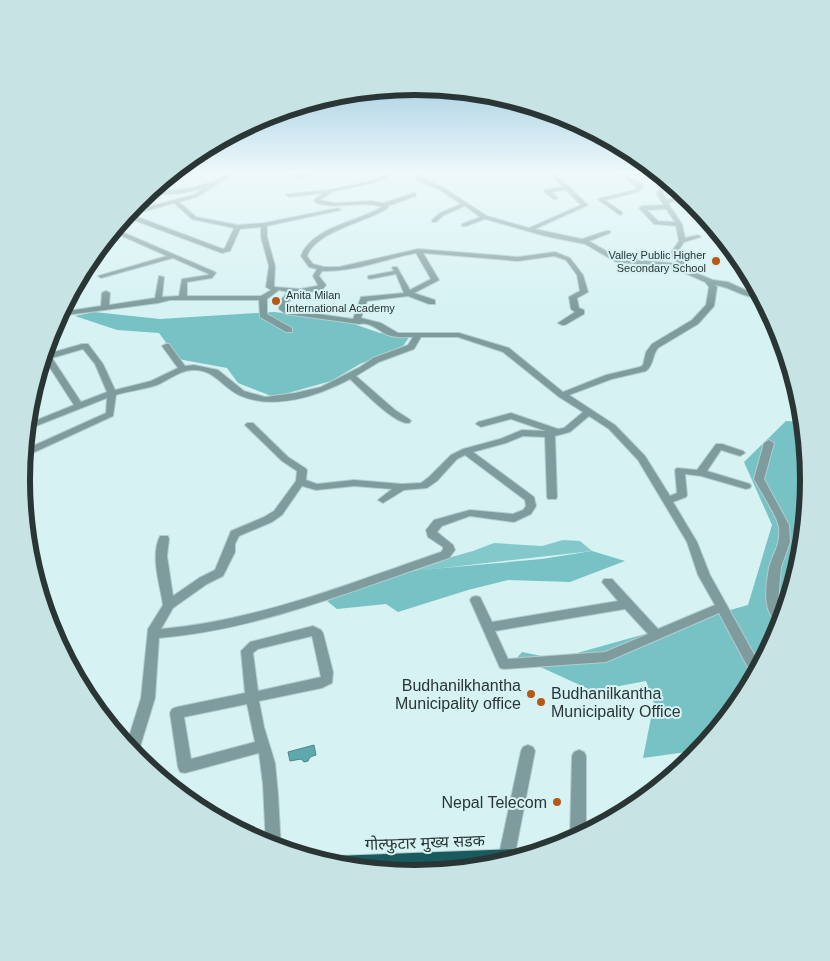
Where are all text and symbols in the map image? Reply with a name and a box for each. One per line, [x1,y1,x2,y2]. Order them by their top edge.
place label: Valley Public Higher Secondary School [608,249,706,274]
marker: Valley Public Higher Secondary School [710,255,722,267]
place label: Anita Milan International Academy [286,289,395,314]
marker: Anita Milan International Academy [270,295,282,307]
place label: Budhanilkhantha Municipality office [395,677,521,712]
place label: Budhanilkantha Municipality Office [551,685,681,720]
marker: Budhanilkhantha Municipality office [525,688,537,700]
marker: Budhanilkantha Municipality Office [535,696,547,708]
place label: Nepal Telecom [441,794,547,811]
marker: Nepal Telecom [551,796,563,808]
street label: गोल्फुटार मुख्य सडक [365,832,486,855]

